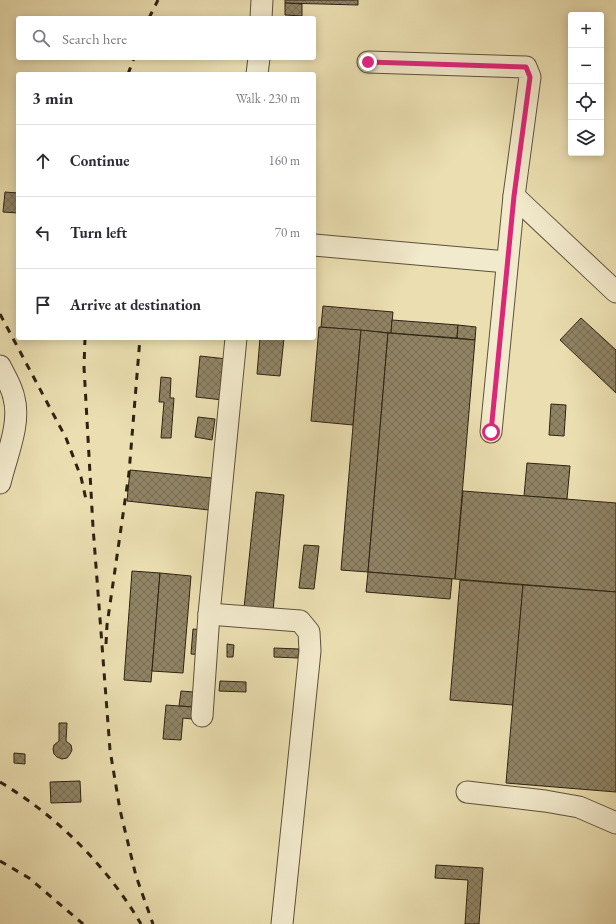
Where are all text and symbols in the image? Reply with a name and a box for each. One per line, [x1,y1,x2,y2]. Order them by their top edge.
map controls [568,12,604,156]
button: + [568,12,604,48]
search box [16,16,316,60]
icon: search [30,27,52,49]
text: Search here [62,29,127,48]
button: − [568,48,604,84]
route end [359,53,377,71]
button: locate [568,84,604,120]
text: 3 min [32,87,73,109]
text: Walk · 230 m [236,90,300,107]
button: layers [568,120,604,156]
icon: ahead [32,150,54,172]
text: Continue [70,151,130,170]
text: 160 m [269,152,300,169]
icon: left [32,222,54,244]
text: Turn left [70,223,127,242]
text: 70 m [275,224,300,241]
icon: arrive [32,294,54,316]
text: Arrive at destination [70,295,201,314]
route start [482,423,500,441]

